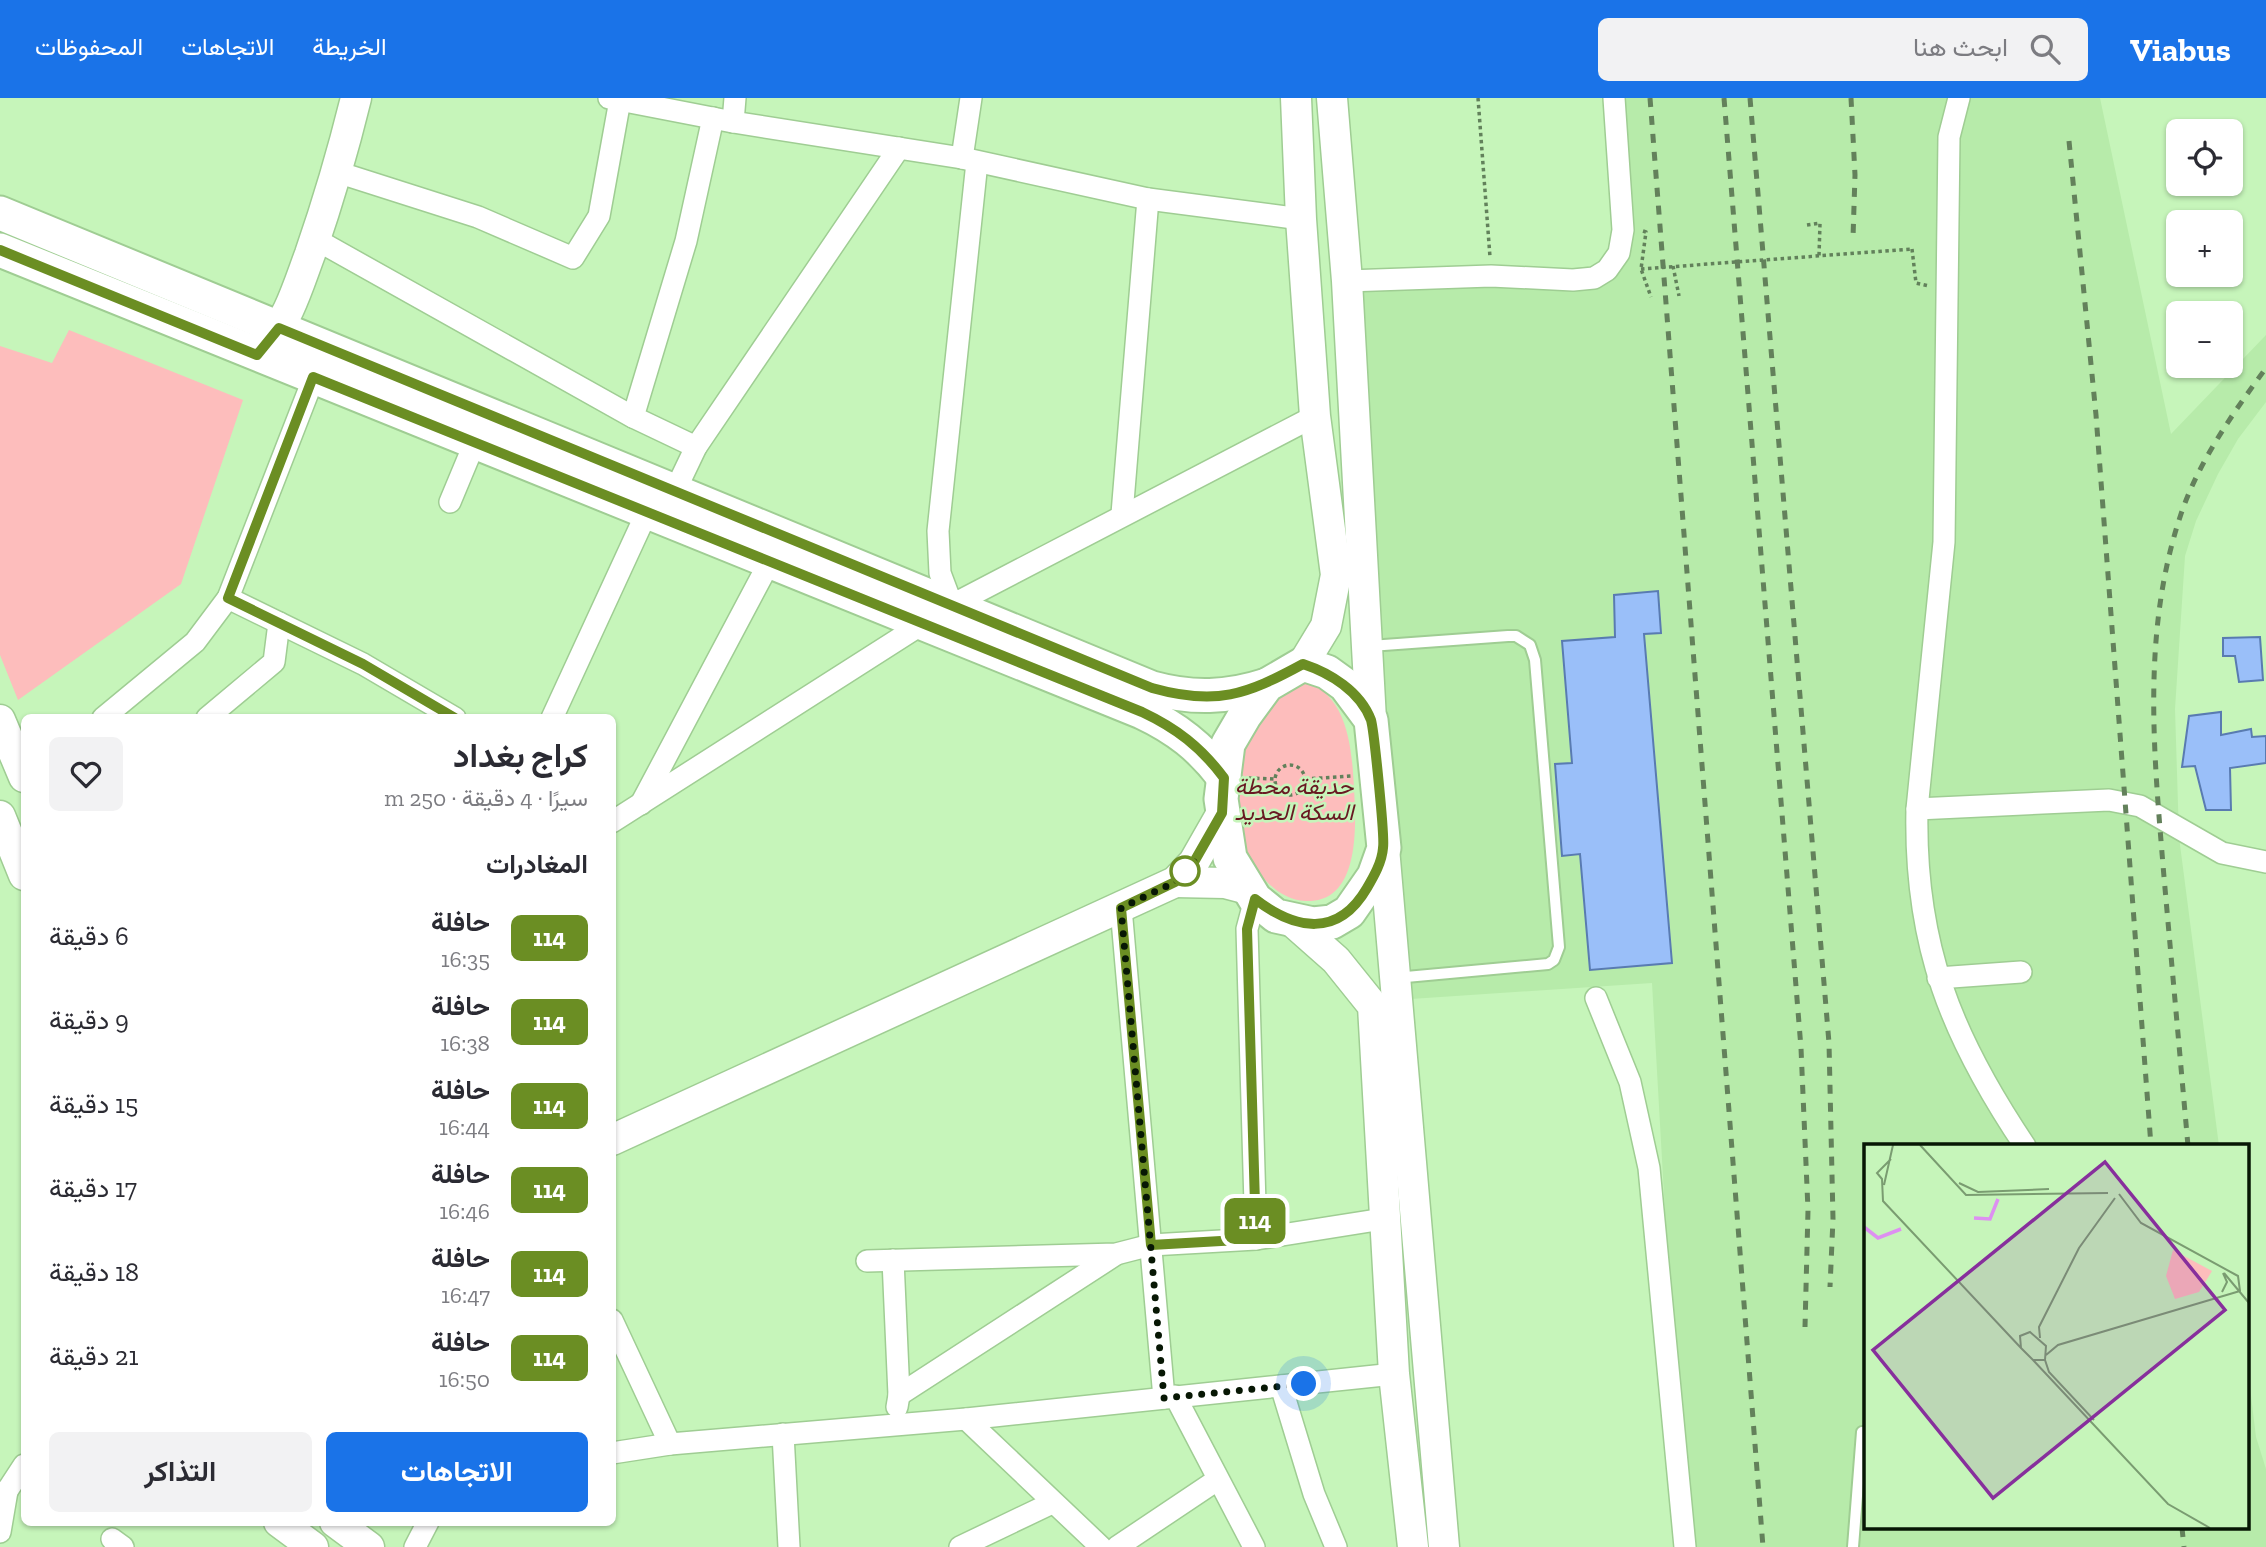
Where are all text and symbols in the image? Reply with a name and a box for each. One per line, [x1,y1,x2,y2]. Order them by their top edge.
search box [1598,18,2088,81]
icon: search [2026,30,2064,68]
text: Viabus [2130,30,2231,69]
text: ابحث هنا [1913,31,2008,63]
text: المحفوظات [35,32,143,61]
text: الاتجاهات [181,32,274,61]
text: الخريطة [312,32,387,61]
map controls [2166,119,2243,378]
button: locate [2166,119,2243,196]
button: + [2166,210,2243,287]
button: − [2166,301,2243,378]
text: كراج بغداد [453,736,588,775]
button: heart [49,737,123,811]
park label: حديقة محطة السكة الحديد [1234,772,1356,826]
text: سيرًا · 4 دقيقة · 250 m [384,784,588,812]
text: المغادرات [486,848,588,880]
unlabelled marker [1170,856,1200,886]
text: حافلة [431,906,490,938]
text: 6 دقيقة [49,920,129,952]
text: 114 [533,923,566,952]
text: 16:35 [441,945,490,973]
text: حافلة [431,990,490,1022]
text: 9 دقيقة [49,1004,129,1036]
text: 114 [533,1007,566,1036]
text: 16:38 [440,1029,490,1057]
text: حافلة [431,1074,490,1106]
text: 15 دقيقة [49,1088,138,1120]
text: 114 [533,1091,566,1120]
text: 16:44 [439,1113,490,1141]
inset map [1864,1144,2248,1530]
text: حافلة [431,1158,490,1190]
text: 17 دقيقة [49,1172,137,1204]
text: 114 [533,1175,566,1204]
text: 16:46 [439,1197,490,1225]
line badge: 114 [1215,1198,1295,1244]
text: 114 [1238,1206,1272,1235]
text: حافلة [431,1242,490,1274]
text: 18 دقيقة [49,1256,139,1288]
text: 114 [533,1259,566,1288]
text: 16:47 [441,1281,490,1309]
text: حافلة [431,1326,490,1358]
text: 21 دقيقة [49,1340,138,1372]
text: 114 [533,1343,566,1372]
text: 16:50 [439,1365,490,1393]
your location [1286,1366,1321,1401]
button: التذاكر [49,1432,312,1512]
button: الاتجاهات [326,1432,588,1512]

